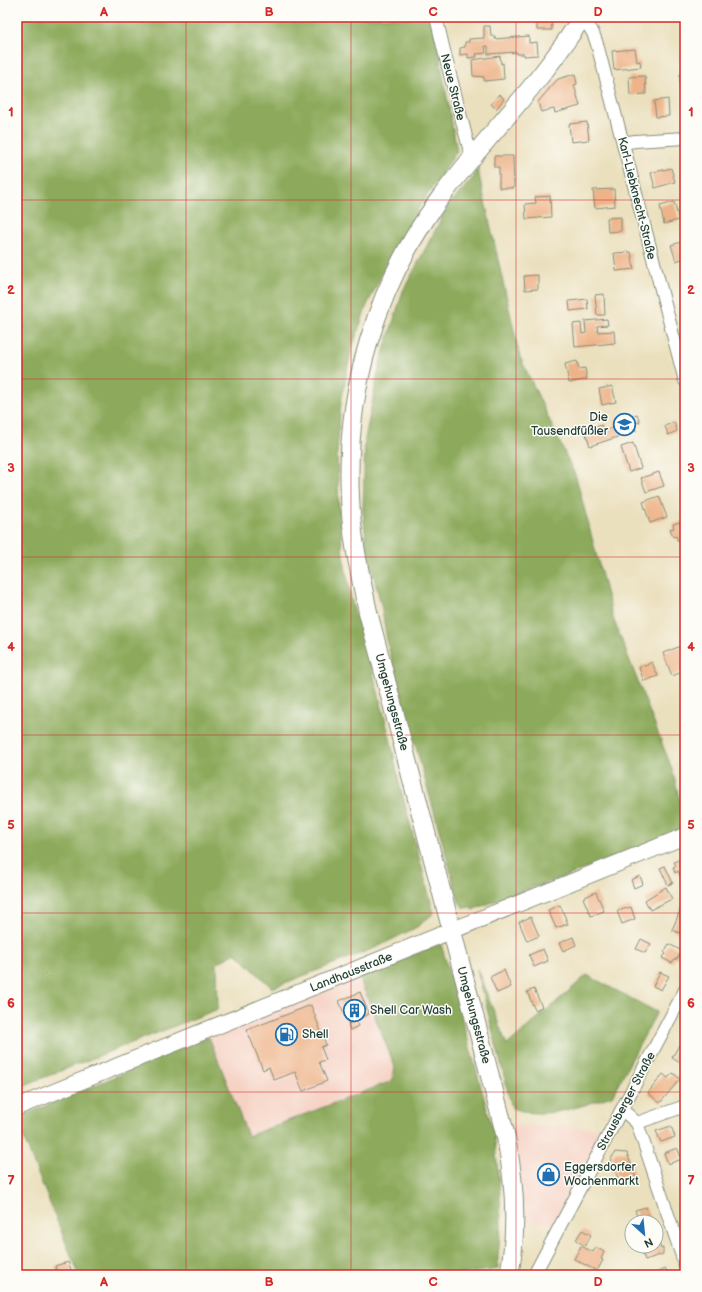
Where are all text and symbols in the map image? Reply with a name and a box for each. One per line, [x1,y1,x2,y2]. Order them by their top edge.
text: A [99,4,108,20]
text: B [264,4,274,20]
text: C [428,4,438,20]
text: D [593,4,603,20]
street label: Neue Straße [437,52,468,122]
text: 1 [8,104,14,120]
text: 1 [688,104,694,120]
street label: Karl-Liebknecht-Straße [614,135,659,261]
text: 2 [7,282,15,298]
text: 2 [687,282,695,298]
place label: Die Tausendfüßler [531,410,609,439]
school or university icon: Die Tausendfüßler [611,411,637,437]
text: 3 [7,460,15,476]
text: 3 [687,460,695,476]
text: 4 [7,639,15,655]
text: 4 [687,639,695,655]
street label: Umgehungsstraße [371,652,412,752]
text: 5 [7,817,15,833]
text: 5 [687,817,695,833]
street label: Landhausstraße [308,949,394,996]
street label: Umgehungsstraße [453,965,494,1065]
text: 6 [7,995,15,1011]
text: 6 [687,995,695,1011]
building icon: Shell Car Wash [342,997,368,1023]
place label: Shell Car Wash [370,1003,452,1018]
fuel station icon: Shell [274,1021,300,1047]
place label: Shell [302,1027,328,1042]
street label: Strausberger Straße [594,1049,659,1153]
place label: Eggersdorfer Wochenmarkt [564,1160,639,1189]
shop icon: Eggersdorfer Wochenmarkt [536,1161,562,1187]
text: 7 [7,1173,15,1189]
text: 7 [687,1173,695,1189]
north arrow [624,1214,664,1254]
text: N [642,1235,655,1250]
text: A [99,1274,108,1290]
text: B [264,1274,274,1290]
text: C [428,1274,438,1290]
text: D [593,1274,603,1290]

